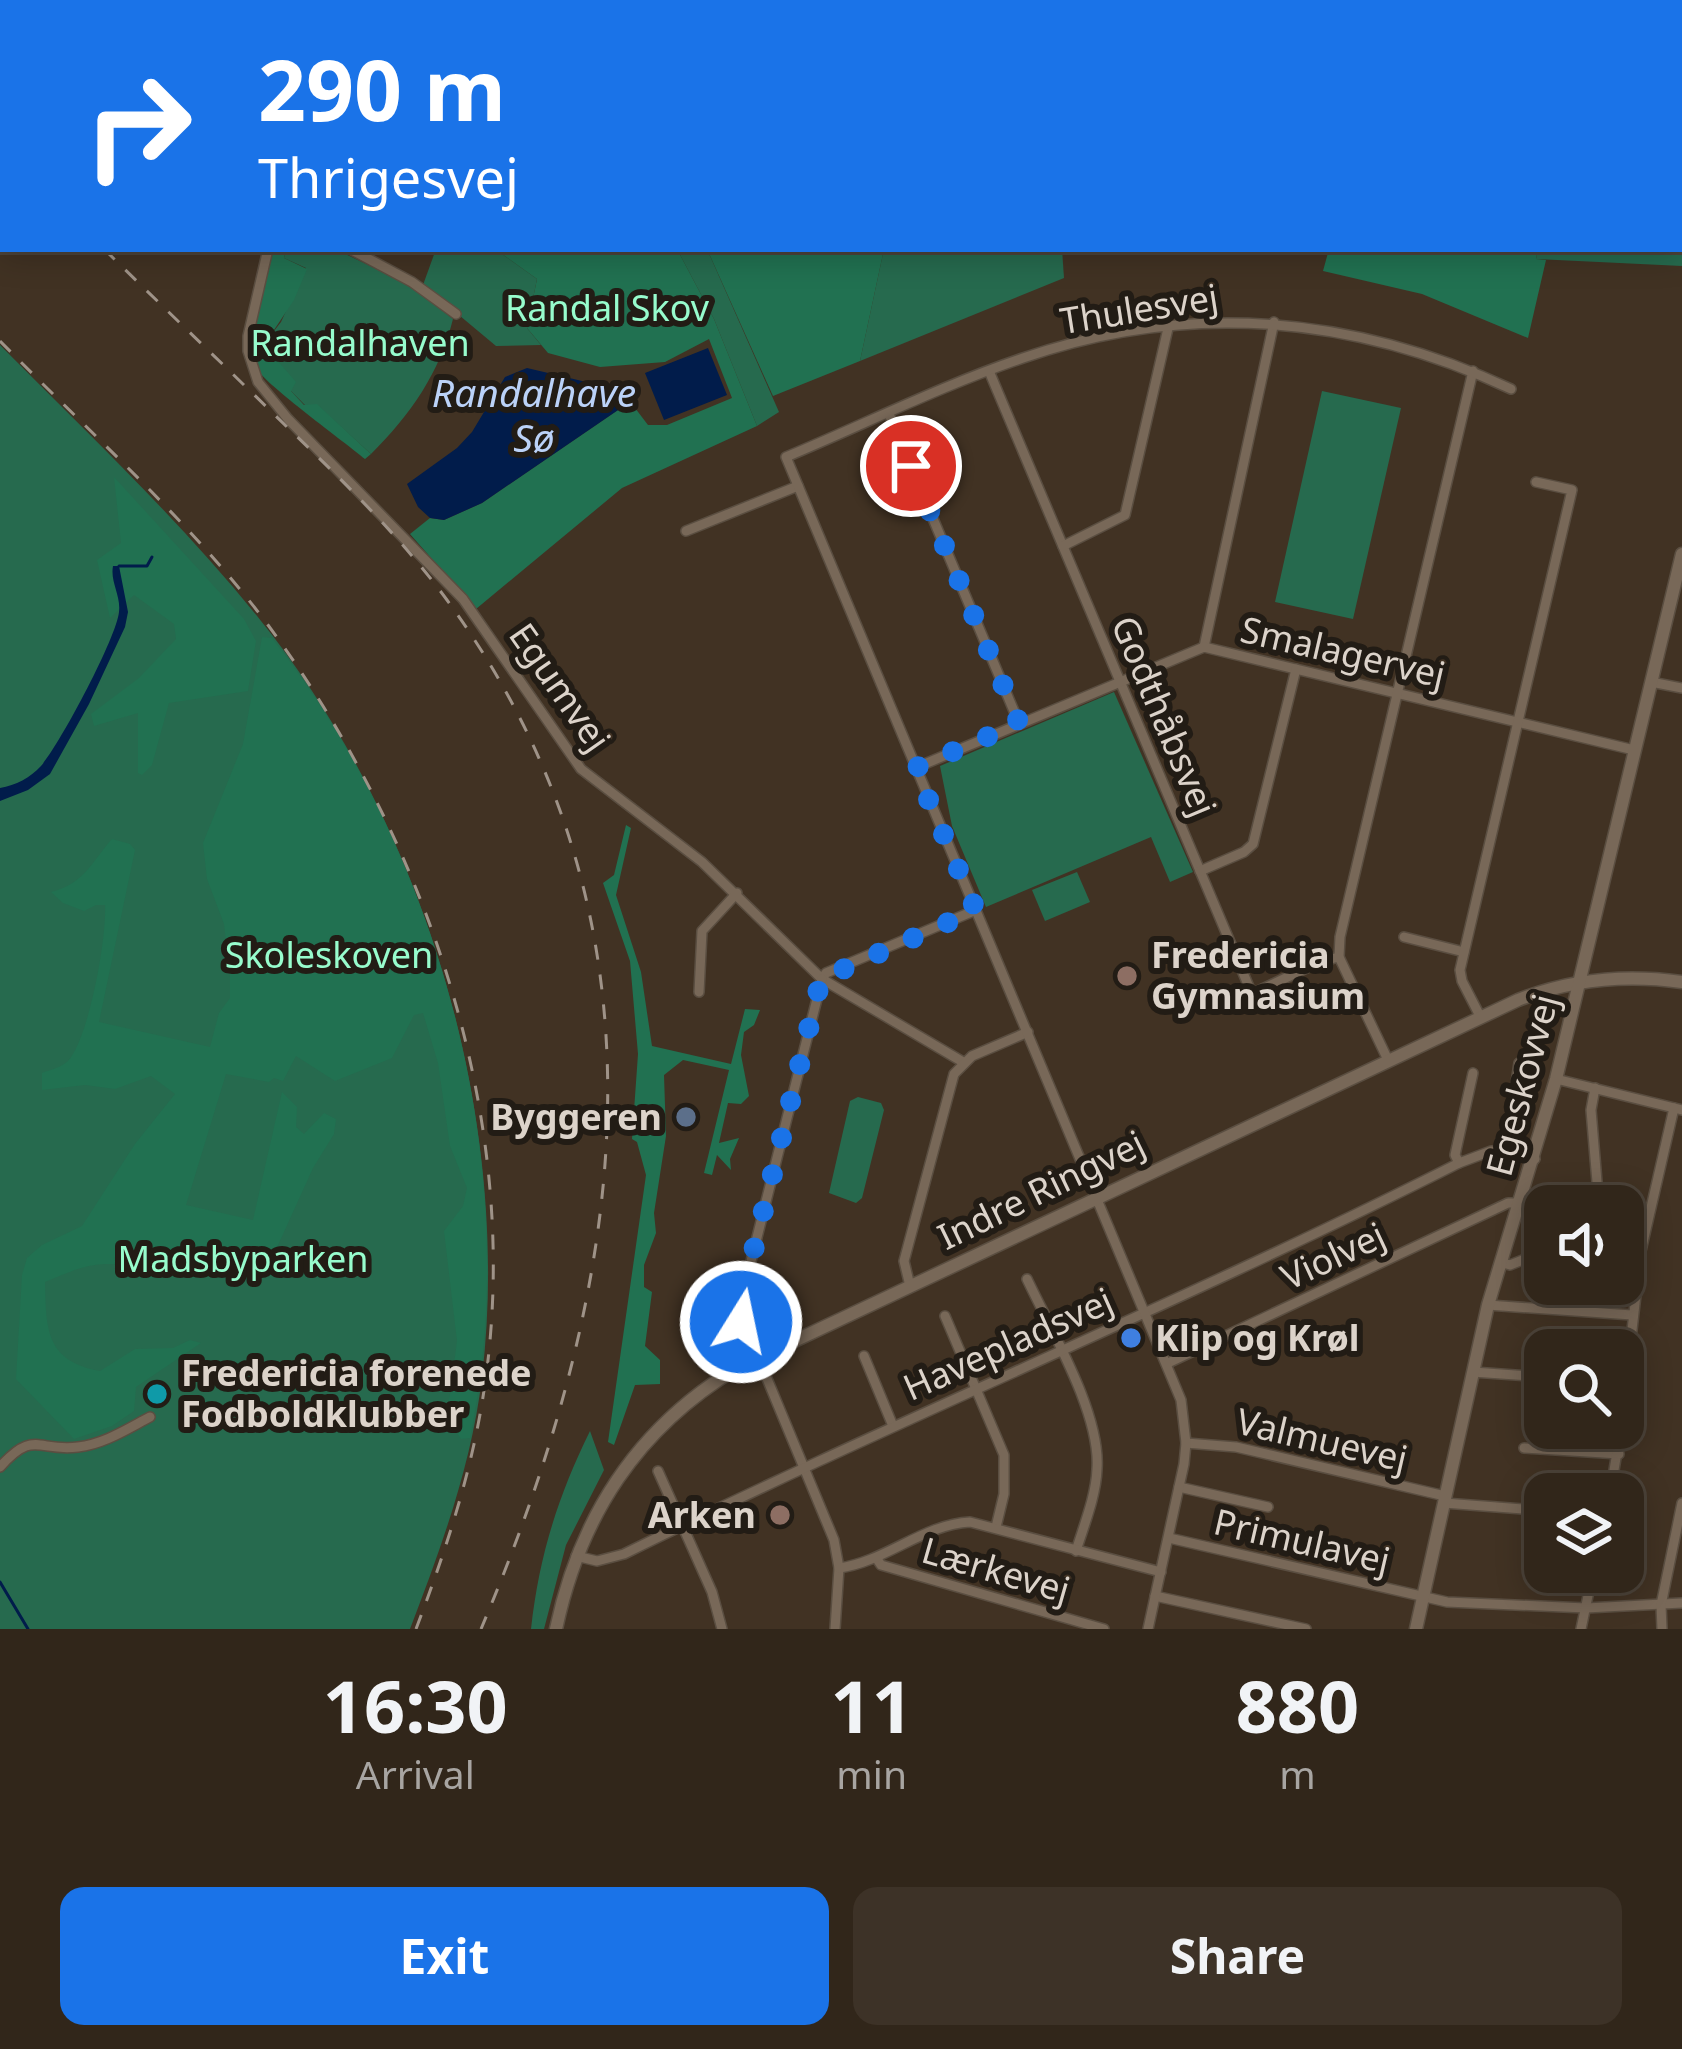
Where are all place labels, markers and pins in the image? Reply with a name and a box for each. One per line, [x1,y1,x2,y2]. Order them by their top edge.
pin [860,415,962,517]
place label: Fredericia Gymnasium [1151,930,1365,1020]
marker: Fredericia Gymnasium [1114,963,1140,989]
place label: Byggeren [490,1092,662,1141]
marker: Byggeren [673,1104,699,1130]
place label: Klip og Krøl [1155,1313,1359,1362]
marker: Klip og Krøl [1118,1325,1144,1351]
place label: Fredericia forenede Fodboldklubber [181,1348,531,1438]
marker: Fredericia forenede Fodboldklubber [144,1381,170,1407]
place label: Arken [648,1490,756,1539]
marker: Arken [767,1502,793,1528]

